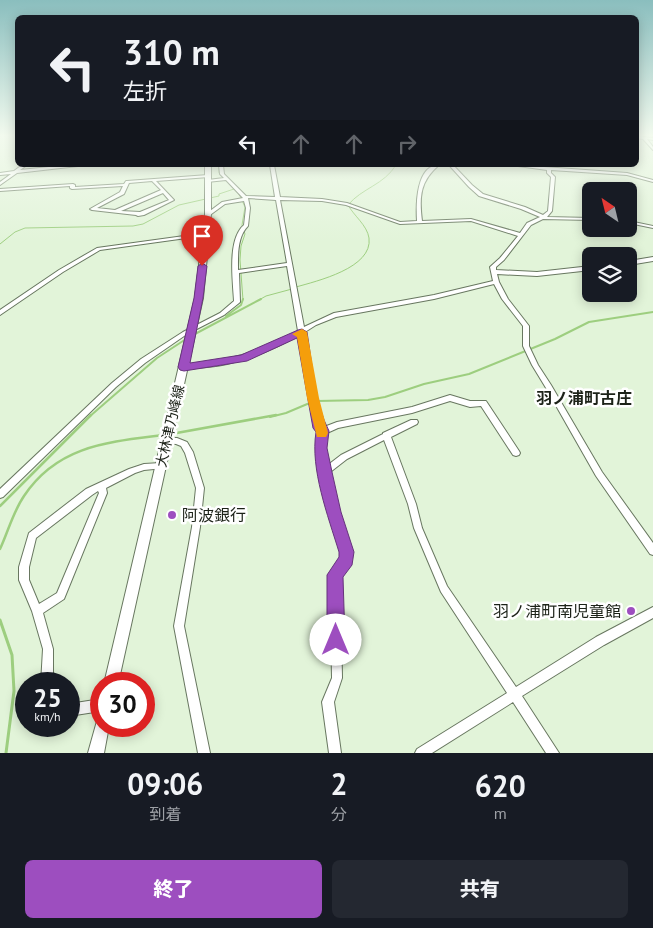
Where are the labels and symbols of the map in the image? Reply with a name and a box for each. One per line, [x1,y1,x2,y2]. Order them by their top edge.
north arrow [582,182,638,238]
pin [181,215,223,266]
street label: 大林津乃峰線 [152,383,188,469]
district label: 羽ノ浦町古庄 [536,388,632,408]
place label: 阿波銀行 [182,505,246,525]
marker: 阿波銀行 [166,509,178,521]
place label: 羽ノ浦町南児童館 [493,601,621,621]
marker: 羽ノ浦町南児童館 [625,605,637,617]
position arrow [309,613,361,665]
speed limit sign: 30 [90,672,155,737]

